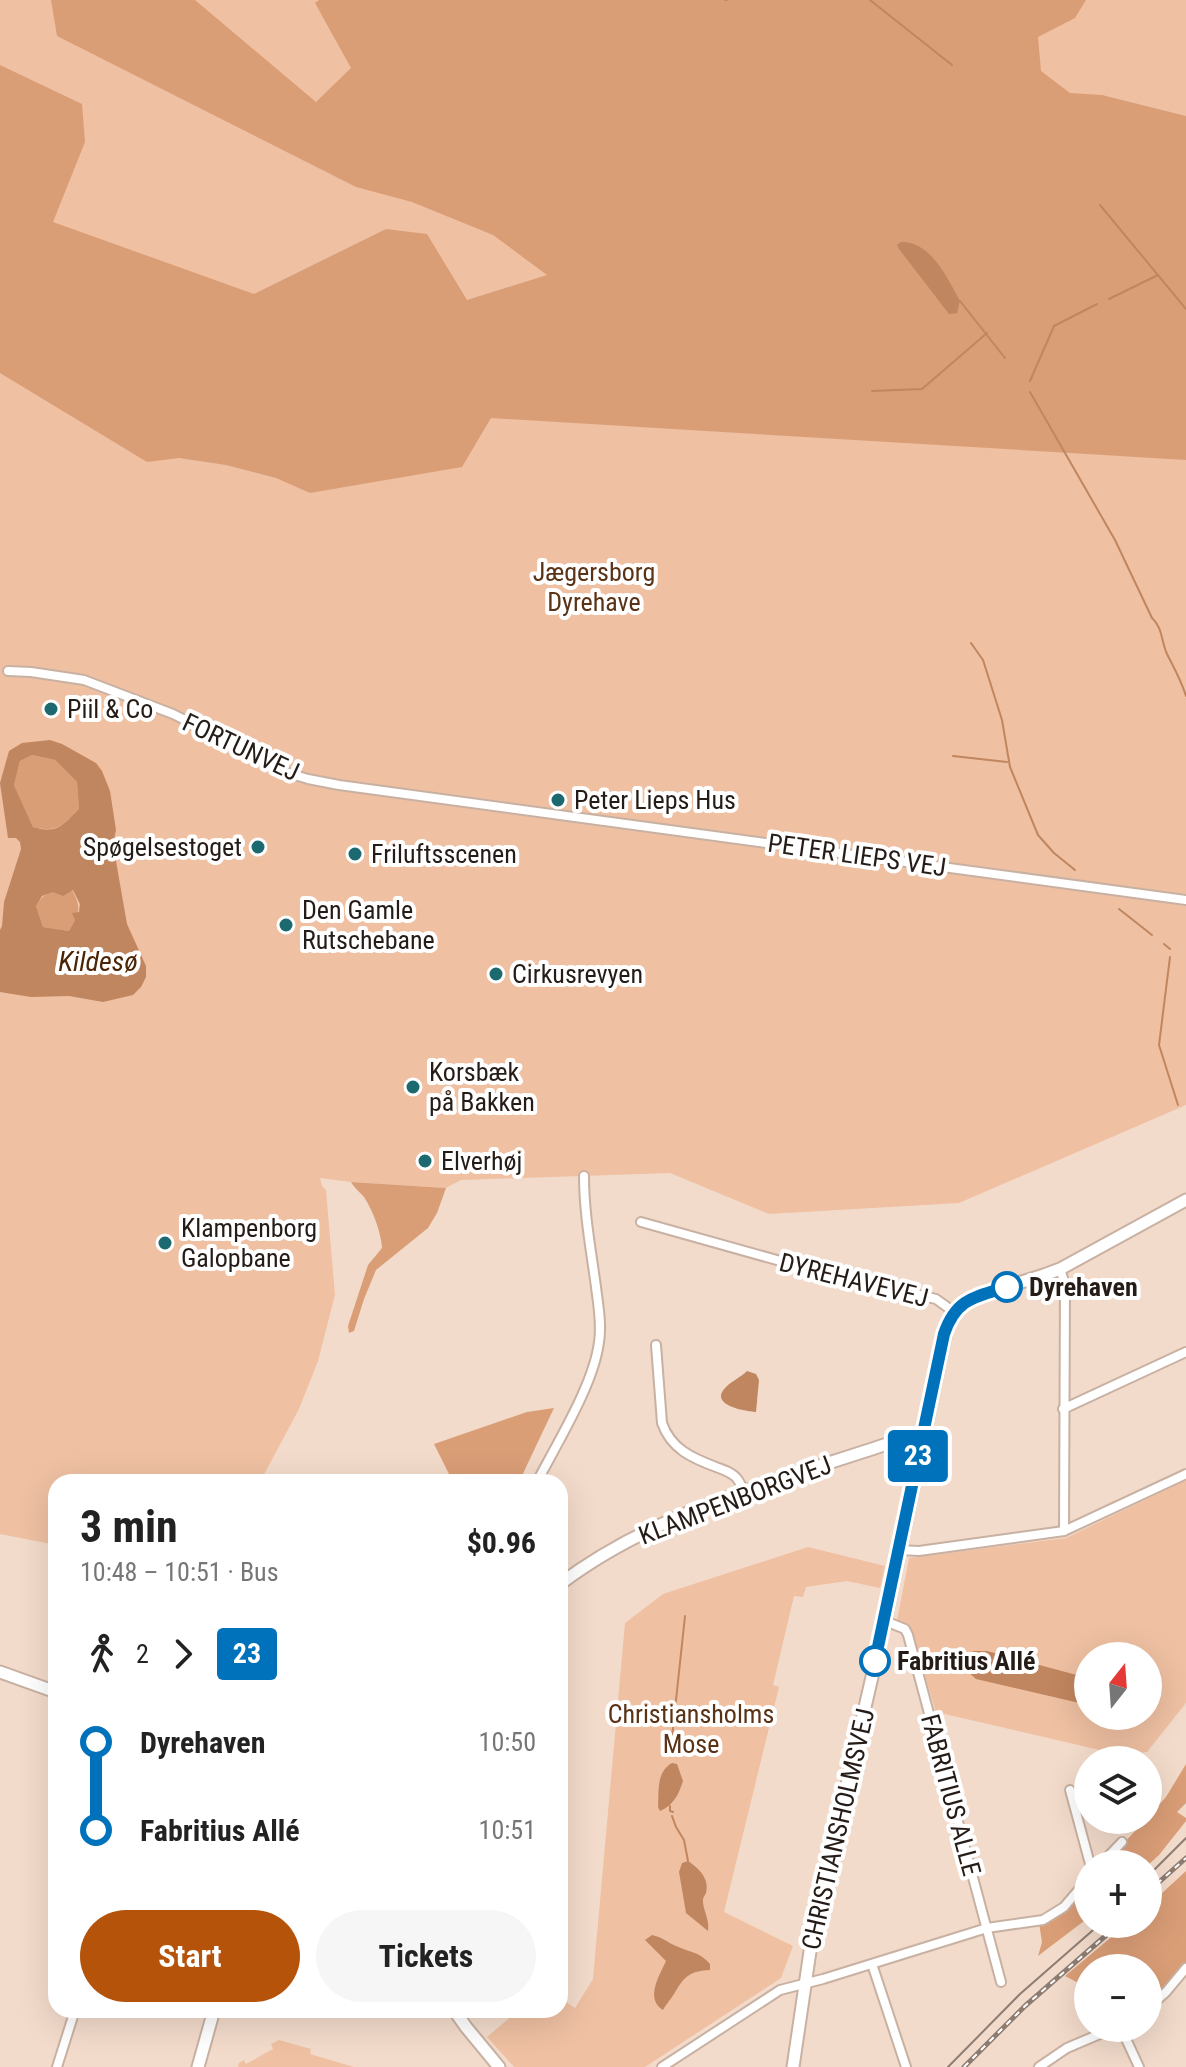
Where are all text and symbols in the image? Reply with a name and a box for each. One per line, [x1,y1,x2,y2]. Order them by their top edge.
park label: Jægersborg Dyrehave [533,557,655,617]
place label: Piil & Co [67,694,153,724]
marker: Piil & Co [42,700,60,718]
street label: FORTUNVEJ [178,707,304,787]
place label: Peter Lieps Hus [574,785,736,815]
marker: Peter Lieps Hus [549,791,567,809]
street label: PETER LIEPS VEJ [766,828,948,882]
place label: Spøgelsestoget [83,832,242,862]
marker: Spøgelsestoget [249,838,267,856]
place label: Friluftsscenen [371,839,517,869]
marker: Friluftsscenen [346,845,364,863]
place label: Den Gamle Rutschebane [302,895,435,955]
marker: Den Gamle Rutschebane [277,916,295,934]
water label: Kildesø [58,945,138,978]
place label: Cirkusrevyen [512,959,643,989]
marker: Cirkusrevyen [487,965,505,983]
place label: Korsbæk på Bakken [429,1057,535,1117]
marker: Korsbæk på Bakken [404,1078,422,1096]
place label: Elverhøj [441,1146,522,1176]
marker: Elverhøj [416,1152,434,1170]
place label: Klampenborg Galopbane [181,1213,317,1273]
marker: Klampenborg Galopbane [156,1234,174,1252]
street label: DYREHAVEVEJ [776,1247,932,1313]
marker: Dyrehaven [992,1272,1022,1302]
place label: Dyrehaven [1029,1272,1138,1302]
line badge: 23 [882,1430,954,1482]
text: 23 [904,1439,932,1472]
street label: KLAMPENBORGVEJ [634,1449,836,1551]
text: 3 min [80,1501,178,1553]
text: $0.96 [467,1525,536,1560]
text: 10:48 – 10:51 · Bus [80,1557,279,1587]
icon: walk [80,1632,124,1676]
icon: forward [161,1632,205,1676]
text: 23 [233,1637,261,1670]
text: 2 [136,1639,149,1669]
north arrow [1074,1642,1162,1730]
map controls [1074,1642,1162,2042]
marker: Fabritius Allé [860,1646,890,1676]
place label: Fabritius Allé [897,1646,1035,1676]
park label: Christiansholms Mose [608,1699,774,1759]
street label: CHRISTIANSHOLMSVEJ [796,1705,880,1953]
street label: FABRITIUS ALLE [915,1711,987,1879]
text: Dyrehaven [140,1725,265,1760]
text: 10:50 [479,1727,536,1757]
button: layers [1074,1746,1162,1834]
text: Fabritius Allé [140,1813,300,1848]
text: 10:51 [479,1815,536,1845]
button: + [1074,1850,1162,1938]
button: Start [80,1910,300,2002]
button: Tickets [316,1910,536,2002]
button: − [1074,1954,1162,2042]

